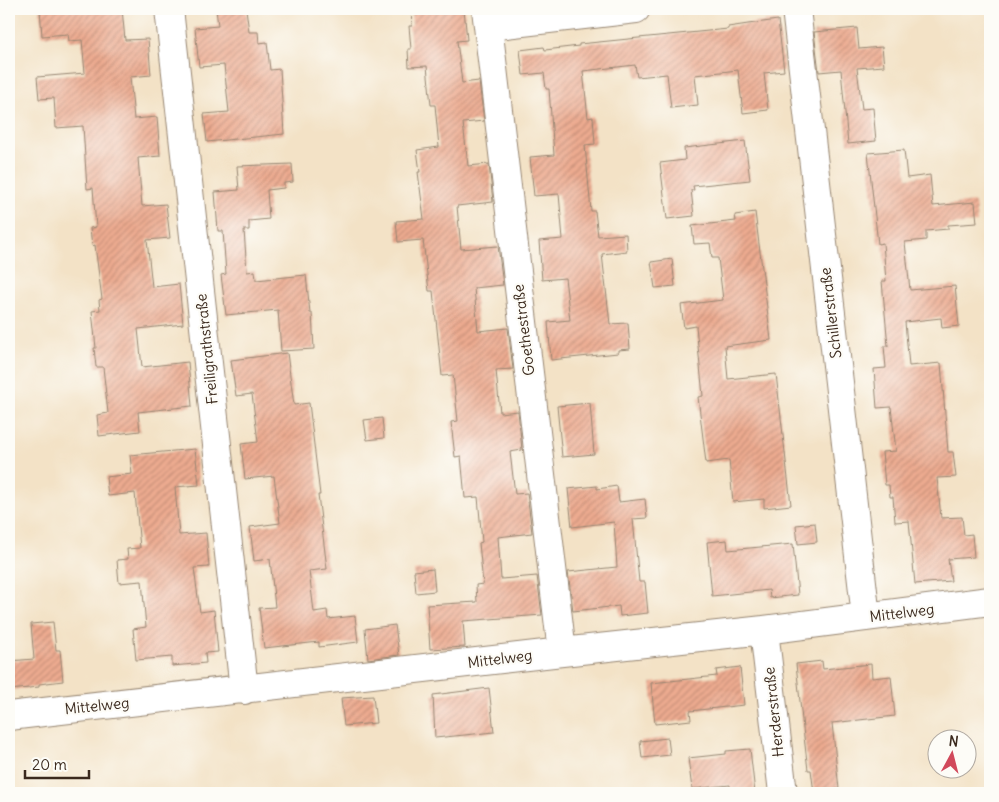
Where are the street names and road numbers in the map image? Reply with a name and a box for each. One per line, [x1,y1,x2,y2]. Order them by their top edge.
street label: Schillerstraße [815,266,846,360]
street label: Goethestraße [508,283,539,377]
street label: Freiligrathstraße [191,293,222,405]
street label: Mittelweg [868,599,935,626]
street label: Mittelweg [466,645,533,672]
street label: Herderstraße [759,666,788,758]
street label: Mittelweg [64,693,130,718]

